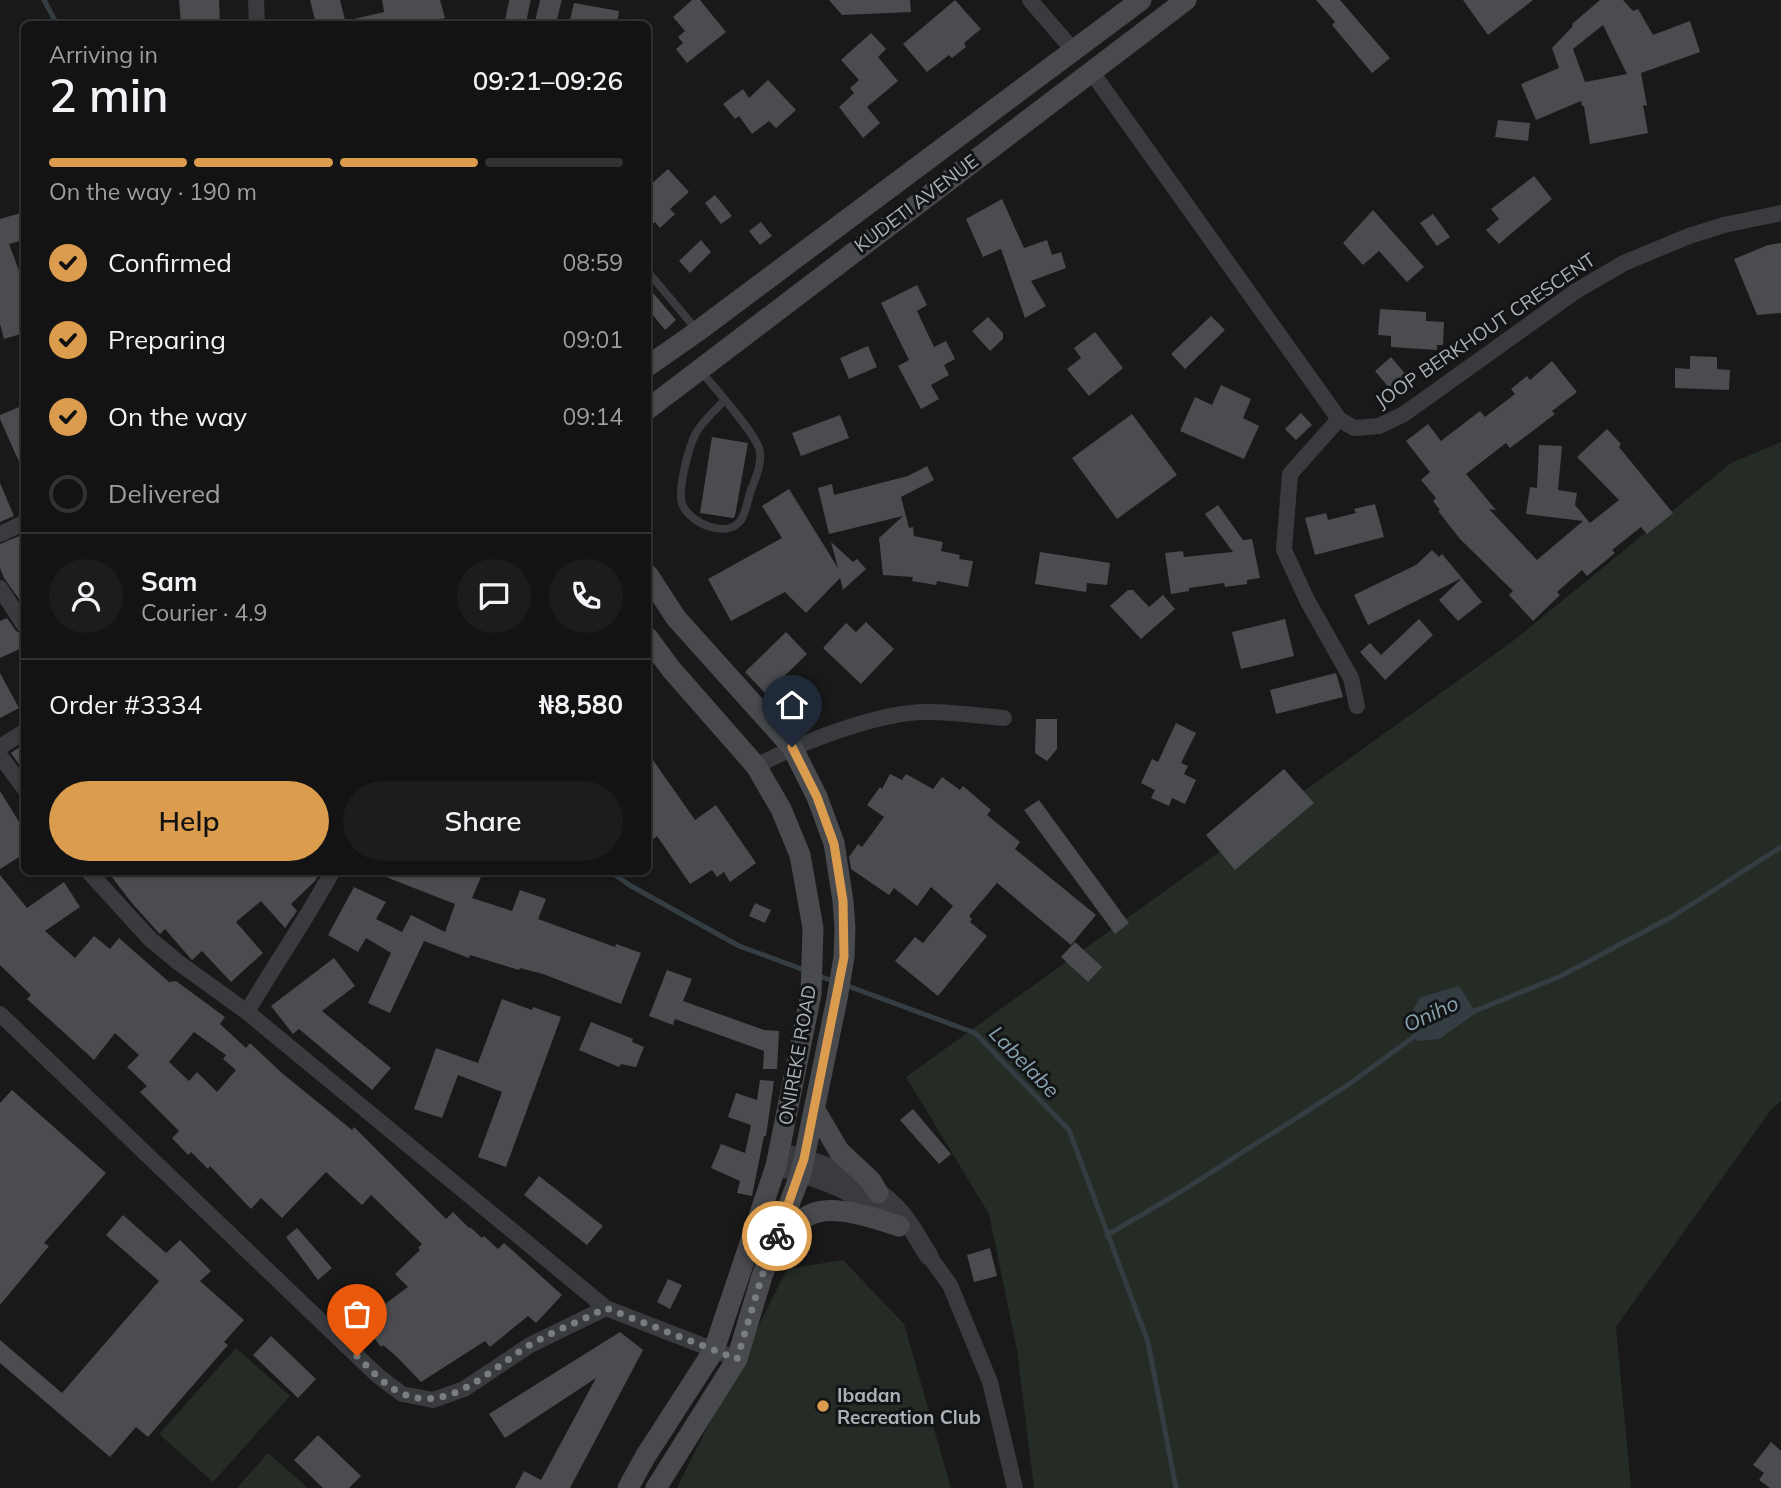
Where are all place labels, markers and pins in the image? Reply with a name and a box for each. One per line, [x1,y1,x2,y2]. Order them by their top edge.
pin [762,675,822,747]
pin [327,1284,387,1356]
place label: Ibadan Recreation Club [837,1383,981,1429]
marker: Ibadan Recreation Club [815,1398,831,1414]

